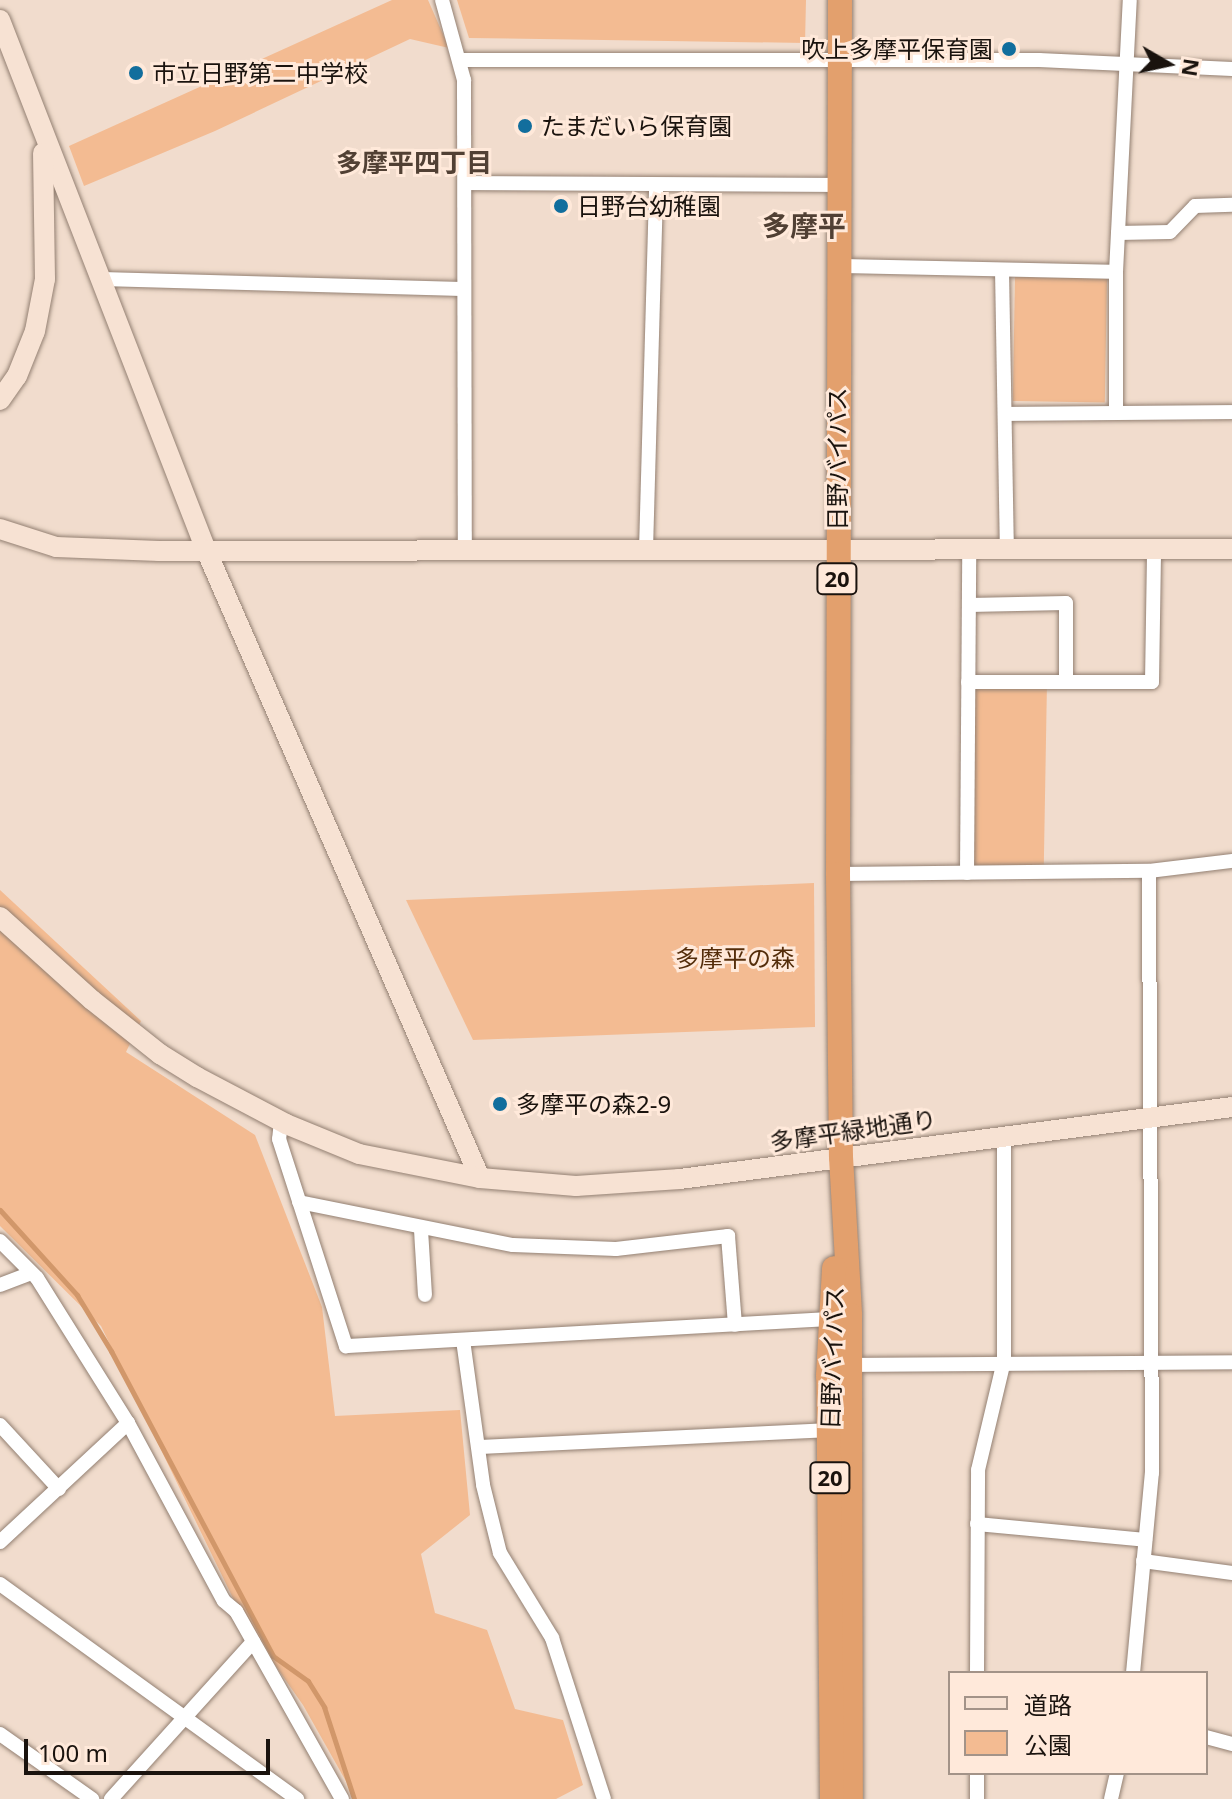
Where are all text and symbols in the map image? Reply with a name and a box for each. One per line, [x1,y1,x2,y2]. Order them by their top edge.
north arrow [1128,24,1208,104]
place label: 吹上多摩平保育園 [801,35,993,63]
marker: 吹上多摩平保育園 [1000,40,1018,58]
text: N [1175,57,1208,79]
place label: 市立日野第二中学校 [152,59,368,87]
marker: 市立日野第二中学校 [127,64,145,82]
place label: たまだいら保育園 [541,112,733,140]
marker: たまだいら保育園 [516,117,534,135]
district label: 多摩平四丁目 [336,147,492,179]
place label: 日野台幼稚園 [577,192,721,220]
marker: 日野台幼稚園 [552,197,570,215]
district label: 多摩平 [762,208,846,242]
street label: 日野バイパス [823,387,851,531]
road number: 20 [815,561,859,597]
park label: 多摩平の森 [675,944,795,972]
place label: 多摩平の森2-9 [516,1090,671,1118]
marker: 多摩平の森2-9 [491,1095,509,1113]
street label: 多摩平緑地通り [768,1104,938,1156]
street label: 日野バイパス [815,1286,849,1430]
road number: 20 [808,1460,852,1496]
legend [948,1671,1208,1775]
text: 道路 [1024,1688,1072,1721]
scale bar [28,1723,274,1773]
text: 公園 [1024,1728,1072,1761]
text: 100 m [38,1736,108,1769]

